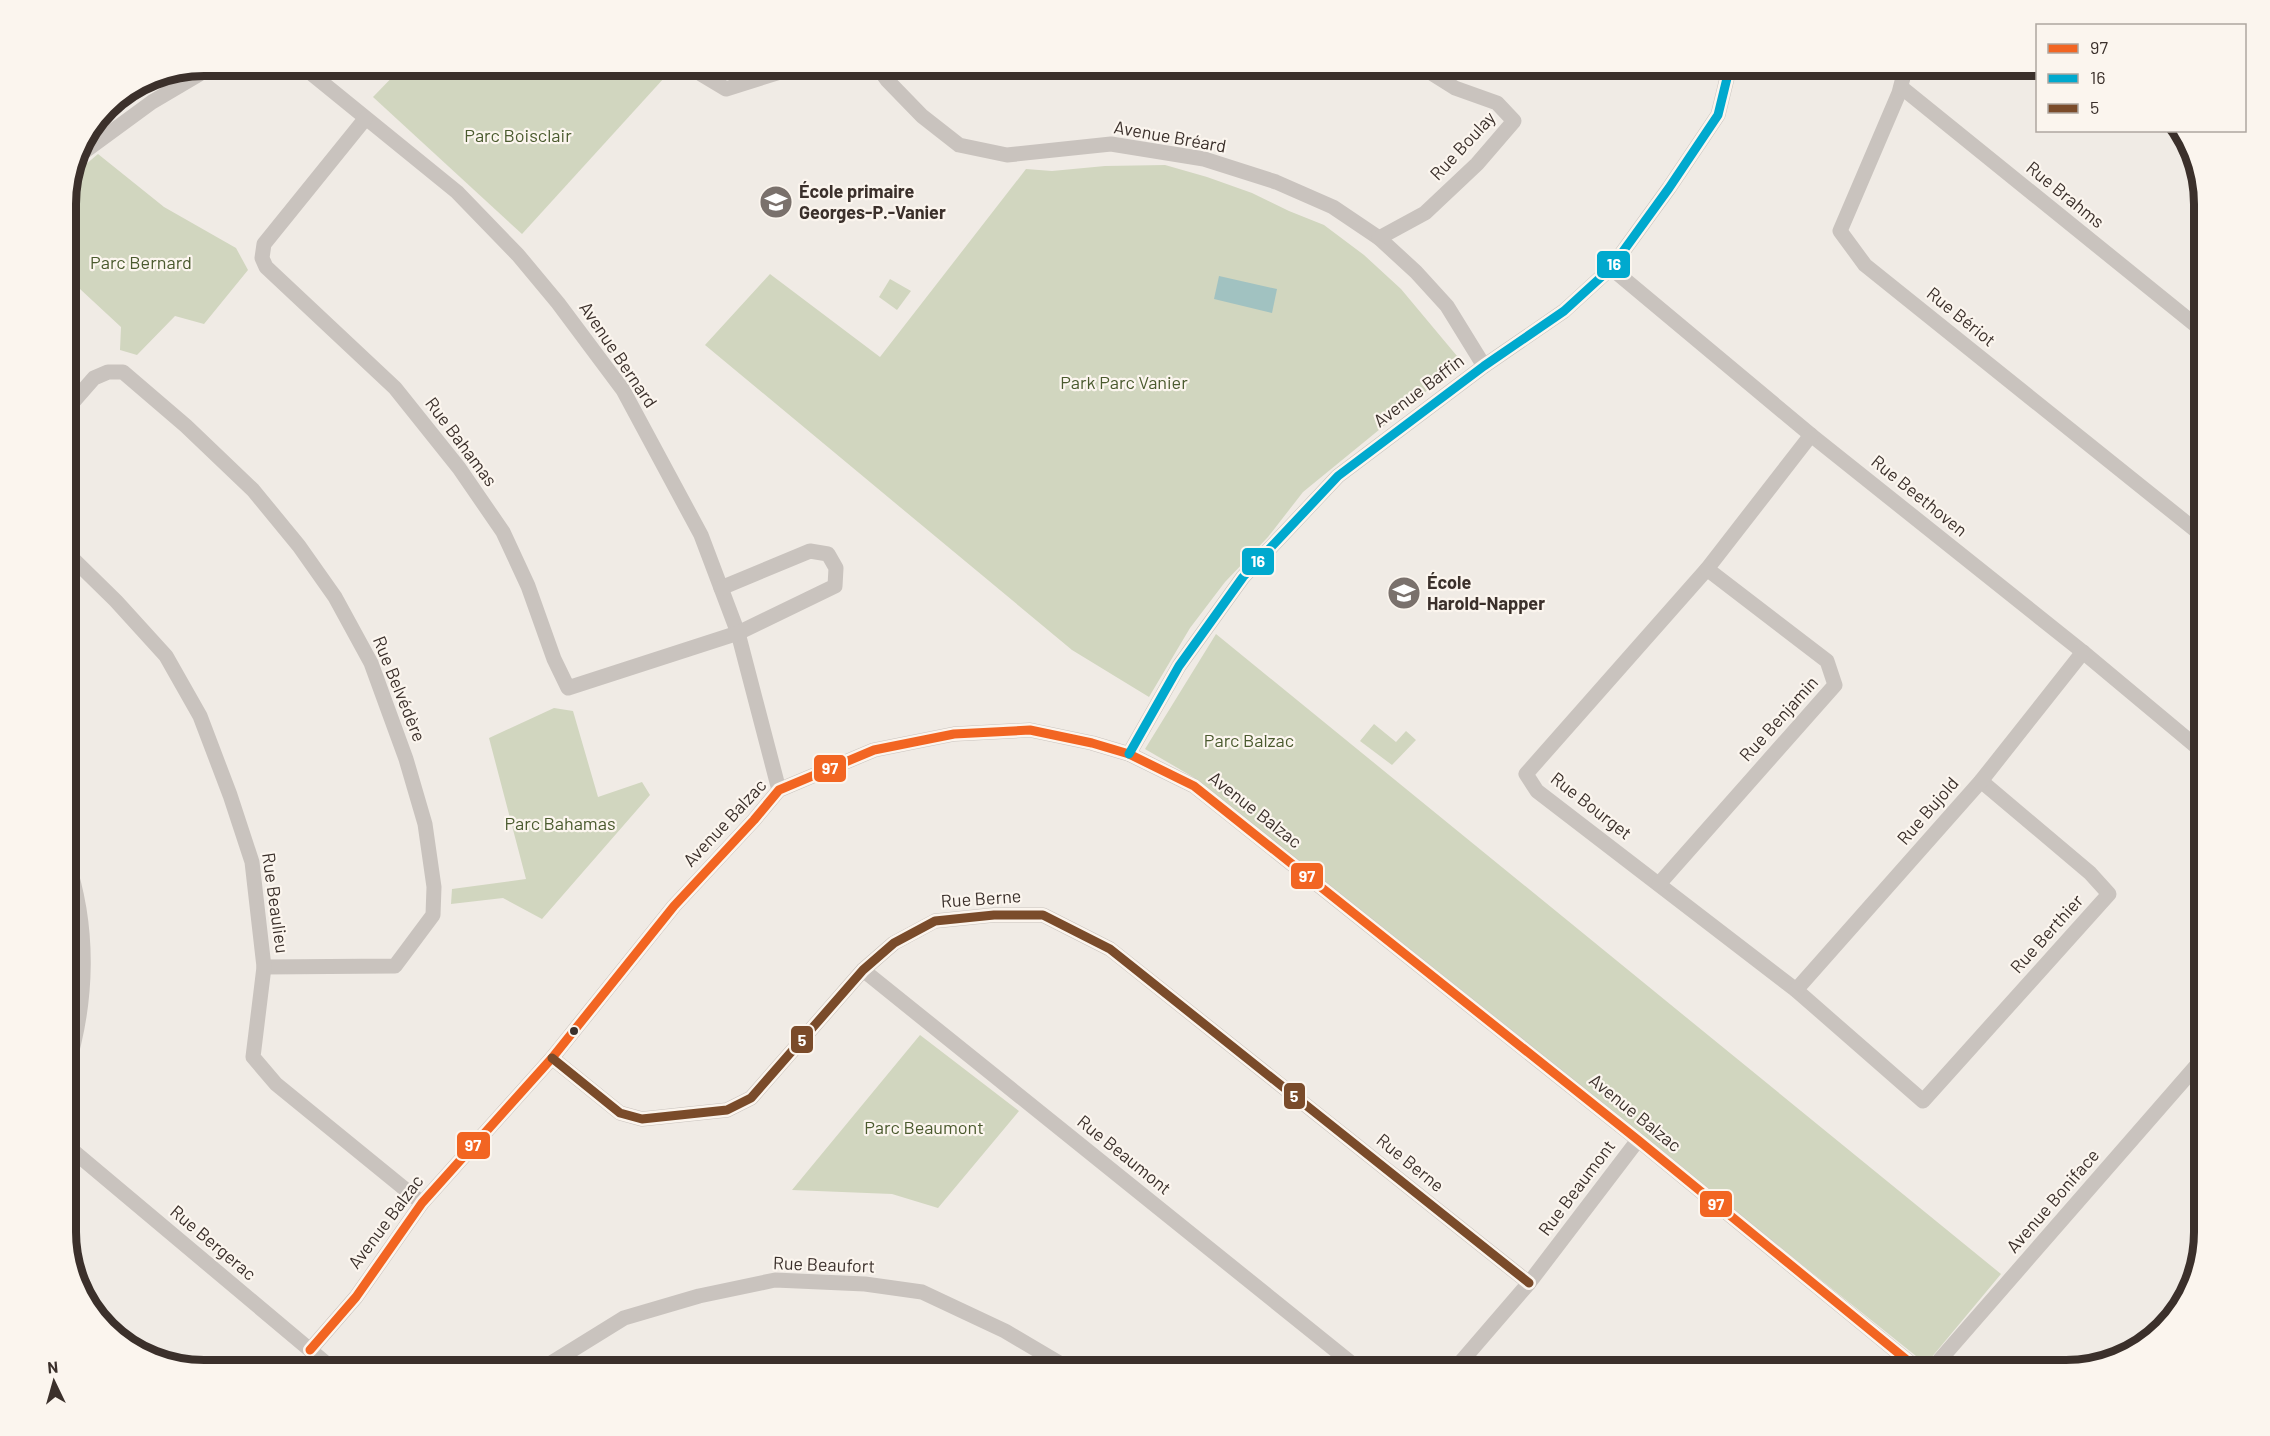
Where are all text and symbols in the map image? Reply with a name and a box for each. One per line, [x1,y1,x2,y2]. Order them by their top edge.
legend [2036,24,2246,132]
text: 97 [2090,36,2108,58]
text: 16 [2090,66,2106,88]
text: 5 [2090,96,2099,118]
street label: Rue Boulay [1425,106,1500,184]
street label: Avenue Bréard [1112,115,1228,157]
park label: Parc Boisclair [464,124,572,146]
street label: Rue Brahms [2022,156,2109,232]
place label: École primaire Georges-P.-Vanier [799,180,946,223]
school or university icon: École primaire Georges-P.-Vanier [758,184,794,220]
line badge: 16 [1596,250,1631,279]
park label: Parc Bernard [90,251,192,273]
text: 16 [1607,254,1622,273]
street label: Rue Bériot [1923,282,2000,351]
street label: Avenue Bernard [575,297,662,412]
street label: Avenue Baffin [1369,349,1468,431]
park label: Park Parc Vanier [1060,371,1188,393]
street label: Rue Bahamas [421,392,502,490]
street label: Rue Beethoven [1867,450,1972,541]
line badge: 16 [1241,547,1275,576]
text: 16 [1251,551,1266,570]
place label: École Harold-Napper [1427,571,1545,614]
school or university icon: École Harold-Napper [1386,575,1422,611]
street label: Rue Belvédère [369,632,431,745]
street label: Rue Benjamin [1734,671,1822,766]
park label: Parc Balzac [1204,729,1294,751]
line badge: 97 [813,754,847,783]
text: 97 [822,758,838,777]
street label: Avenue Balzac [1205,766,1306,852]
street label: Rue Bourget [1547,767,1636,844]
street label: Rue Bujold [1892,772,1963,849]
street label: Avenue Balzac [678,774,770,871]
park label: Parc Bahamas [504,812,616,834]
street label: Rue Beaulieu [258,851,294,955]
line badge: 97 [1290,862,1324,890]
text: 97 [1299,866,1315,885]
street label: Rue Berne [940,884,1022,912]
street label: Rue Berthier [2005,889,2088,977]
unlabelled marker [568,1025,580,1037]
line badge: 5 [790,1025,814,1054]
text: 5 [798,1030,807,1049]
street label: Avenue Balzac [1585,1068,1686,1156]
line badge: 5 [1283,1082,1306,1110]
text: 5 [1290,1086,1299,1105]
street label: Rue Beaumont [1073,1110,1176,1199]
park label: Parc Beaumont [864,1116,984,1138]
street label: Rue Berne [1372,1128,1449,1196]
line badge: 97 [456,1131,491,1160]
text: 97 [465,1135,481,1154]
street label: Rue Beaumont [1533,1135,1619,1240]
street label: Avenue Boniface [2001,1144,2103,1257]
street label: Avenue Balzac [343,1170,428,1273]
line badge: 97 [1699,1190,1733,1218]
text: 97 [1708,1194,1724,1213]
street label: Rue Bergerac [166,1200,261,1285]
street label: Rue Beaufort [773,1251,876,1277]
north arrow [24,1352,84,1412]
text: N [47,1357,59,1376]

